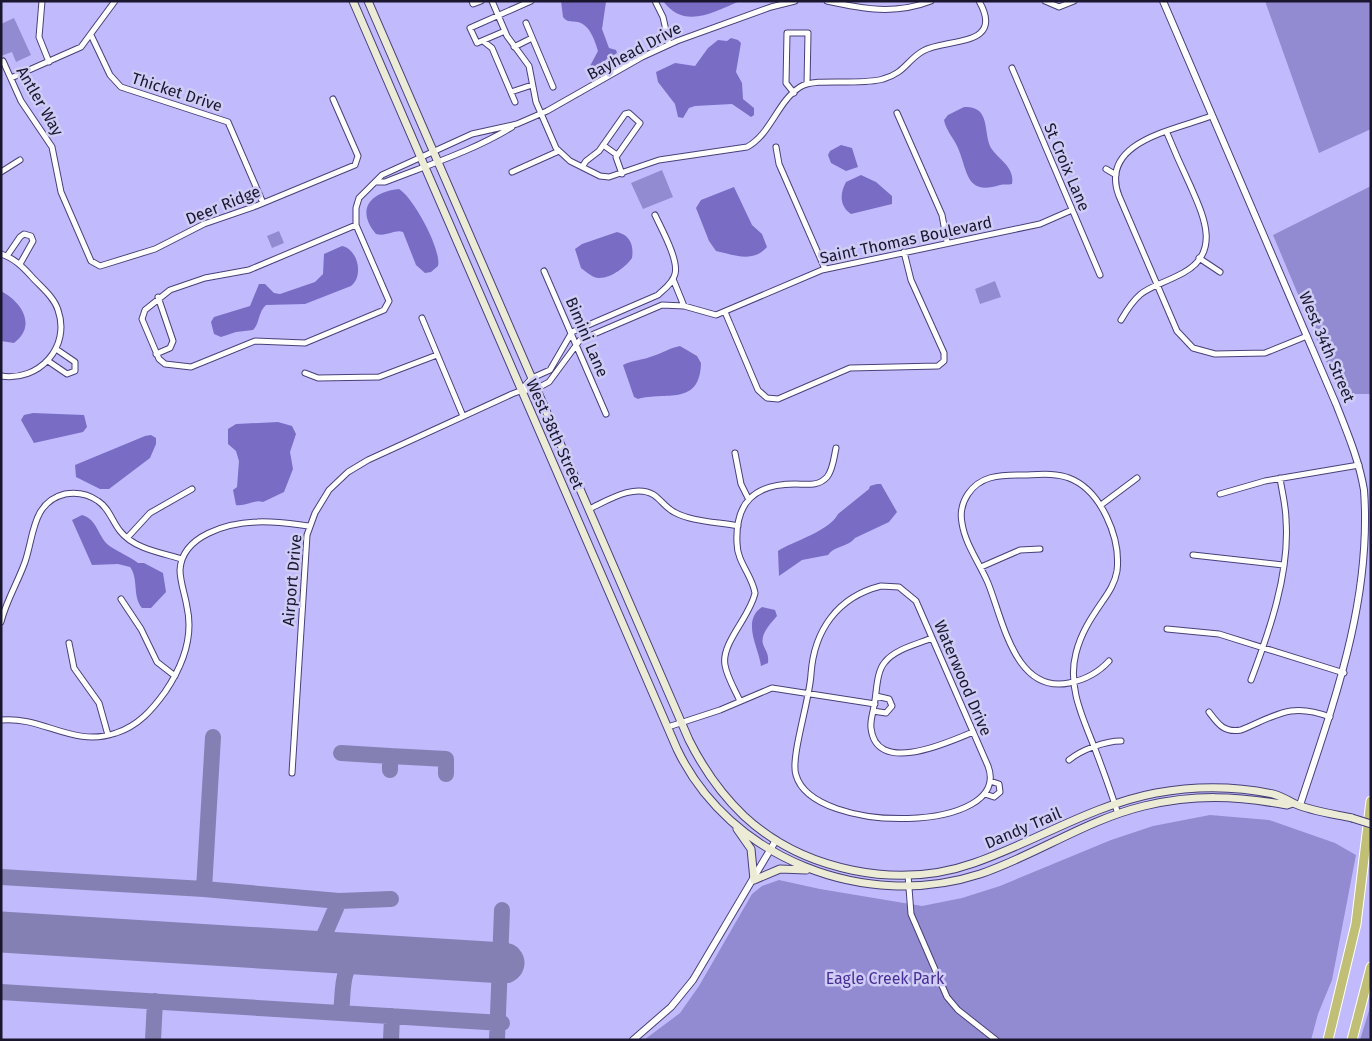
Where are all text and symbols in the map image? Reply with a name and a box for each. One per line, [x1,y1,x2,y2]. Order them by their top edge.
street label: Bayhead Drive [584,18,684,84]
street label: Antler Way [13,63,68,139]
street label: Thicket Drive [129,68,225,116]
street label: St Croix Lane [1040,120,1094,214]
street label: Deer Ridge [183,181,263,229]
street label: Saint Thomas Boulevard [818,212,994,268]
street label: West 34th Street [1295,289,1359,405]
street label: Bimini Lane [562,294,612,380]
street label: West 38th Street [522,376,588,492]
street label: Airport Drive [279,533,305,627]
street label: Waterwood Drive [930,618,996,738]
street label: Dandy Trail [982,803,1064,853]
park label: Eagle Creek Park [826,969,945,988]

